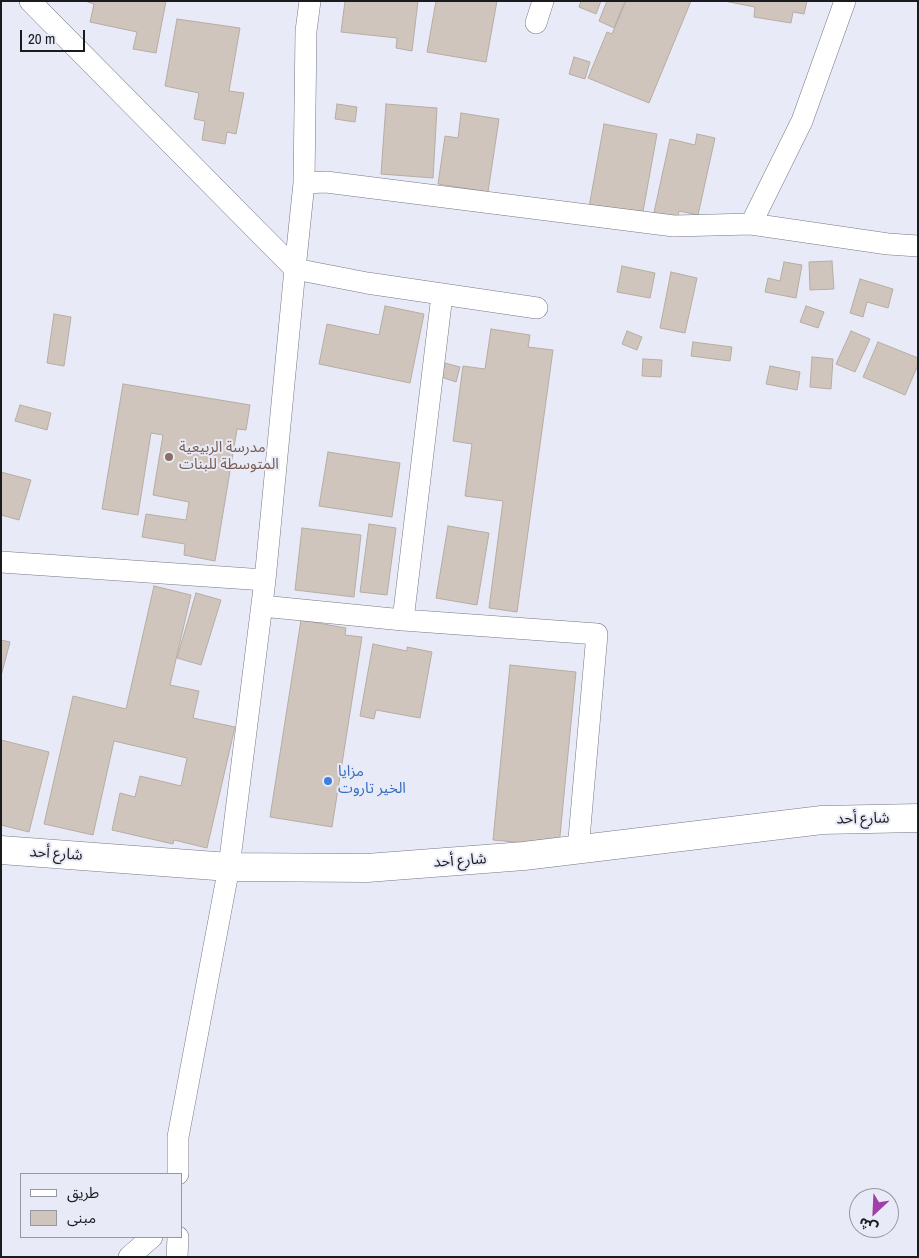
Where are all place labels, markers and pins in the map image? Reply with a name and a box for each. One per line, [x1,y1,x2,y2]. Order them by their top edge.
place label: مدرسة الربيعية المتوسطة للبنات [179,439,279,474]
marker: مدرسة الربيعية المتوسطة للبنات [163,451,175,463]
place label: مزايا الخير تاروت [338,763,406,798]
marker: مزايا الخير تاروت [322,775,334,787]

